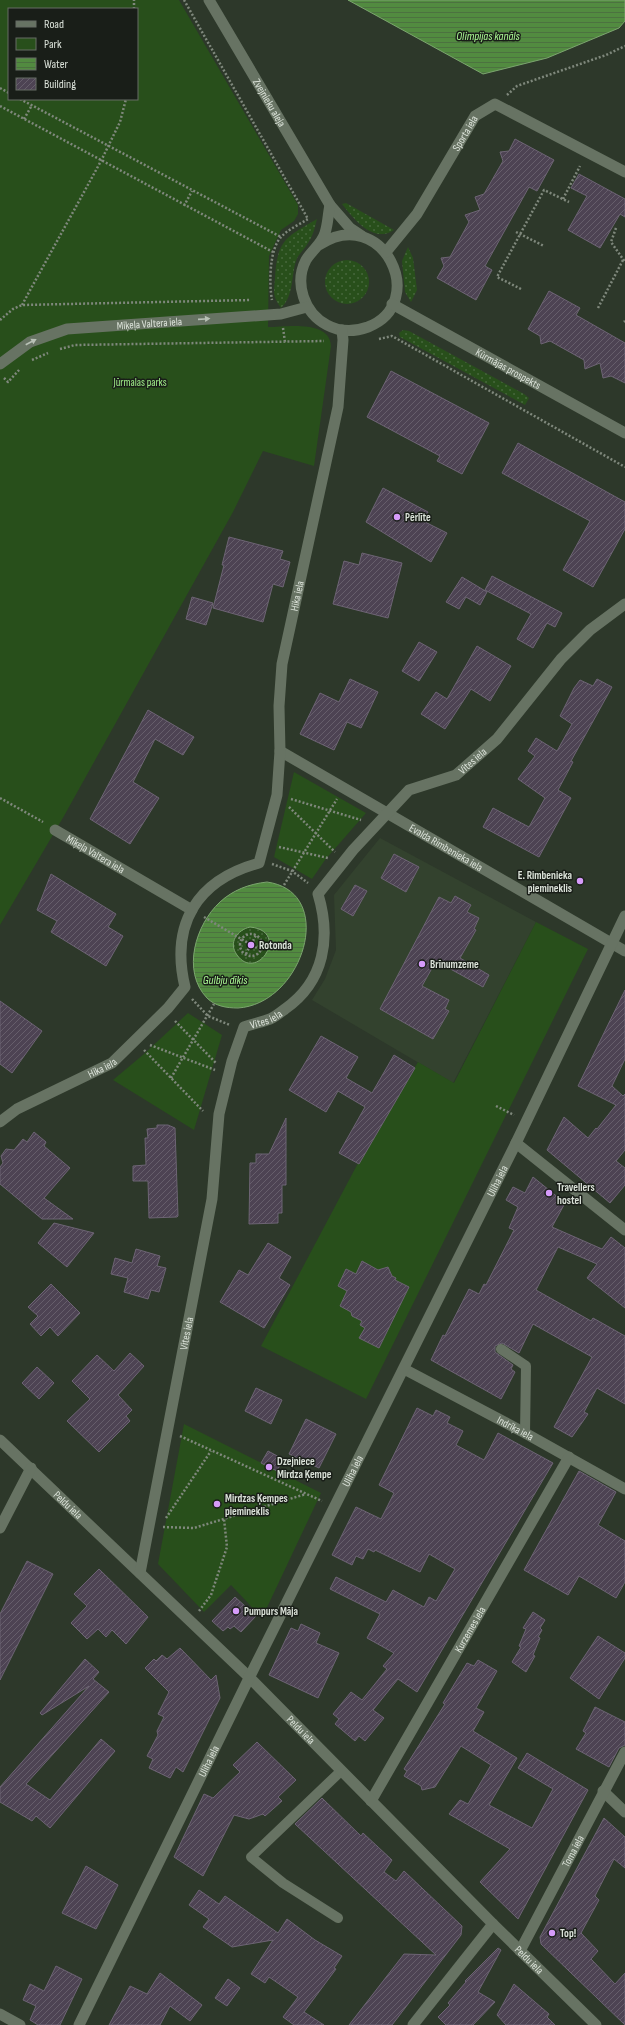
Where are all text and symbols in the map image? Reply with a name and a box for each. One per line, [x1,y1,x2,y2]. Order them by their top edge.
legend [8,8,138,100]
text: Road [44,17,64,32]
water label: Olimpijas kanāls [456,29,521,44]
text: Park [44,37,62,52]
text: Water [44,57,68,72]
street label: Zvejnieku aleja [250,76,288,129]
text: Building [44,77,76,92]
street label: Sporta iela [450,113,481,154]
street label: Miķeļa Valtera iela [116,315,183,332]
one-way arrow [198,316,210,323]
one-way arrow [26,339,37,345]
street label: Kūrmājas prospekts [473,346,543,392]
park label: Jūrmalas parks [112,376,167,389]
place label: Pērlīte [405,511,431,524]
marker: Pērlīte [392,512,402,522]
street label: Hika iela [288,580,307,612]
street label: Vites iela [456,745,489,777]
street label: Evalda Rimbenieka iela [407,821,485,874]
street label: Miķeļa Valtera iela [64,832,127,876]
place label: E. Rimbenieka piemineklis [518,869,572,895]
marker: E. Rimbenieka piemineklis [575,876,585,886]
place label: Rotonda [259,939,292,952]
marker: Rotonda [246,940,256,950]
place label: Brīnumzeme [430,958,479,971]
marker: Brīnumzeme [417,959,427,969]
water label: Gulbju dīķis [203,973,248,988]
street label: Vites iela [249,1007,285,1032]
street label: Hika iela [86,1056,120,1081]
street label: Uliha iela [484,1163,511,1199]
place label: Travellers hostel [557,1181,595,1207]
marker: Travellers hostel [544,1188,554,1198]
street label: Vites iela [177,1316,196,1351]
street label: Indriķa iela [495,1413,536,1444]
street label: Uliha iela [340,1453,366,1489]
place label: Dzejniece Mirdza Ķempe [277,1455,332,1481]
marker: Dzejniece Mirdza Ķempe [264,1462,274,1472]
street label: Peldu iela [51,1488,85,1522]
place label: Mirdzas Ķempes piemineklis [225,1492,288,1518]
marker: Mirdzas Ķempes piemineklis [212,1499,222,1509]
street label: Kurzemes iela [452,1604,489,1655]
place label: Pumpurs Māja [244,1605,299,1618]
marker: Pumpurs Māja [231,1606,241,1616]
street label: Peldu iela [284,1713,318,1747]
street label: Uliha iela [196,1743,222,1779]
street label: Toma iela [559,1833,587,1869]
place label: Top! [560,1927,576,1940]
marker: Top! [547,1928,557,1938]
street label: Peldu iela [512,1943,546,1977]

